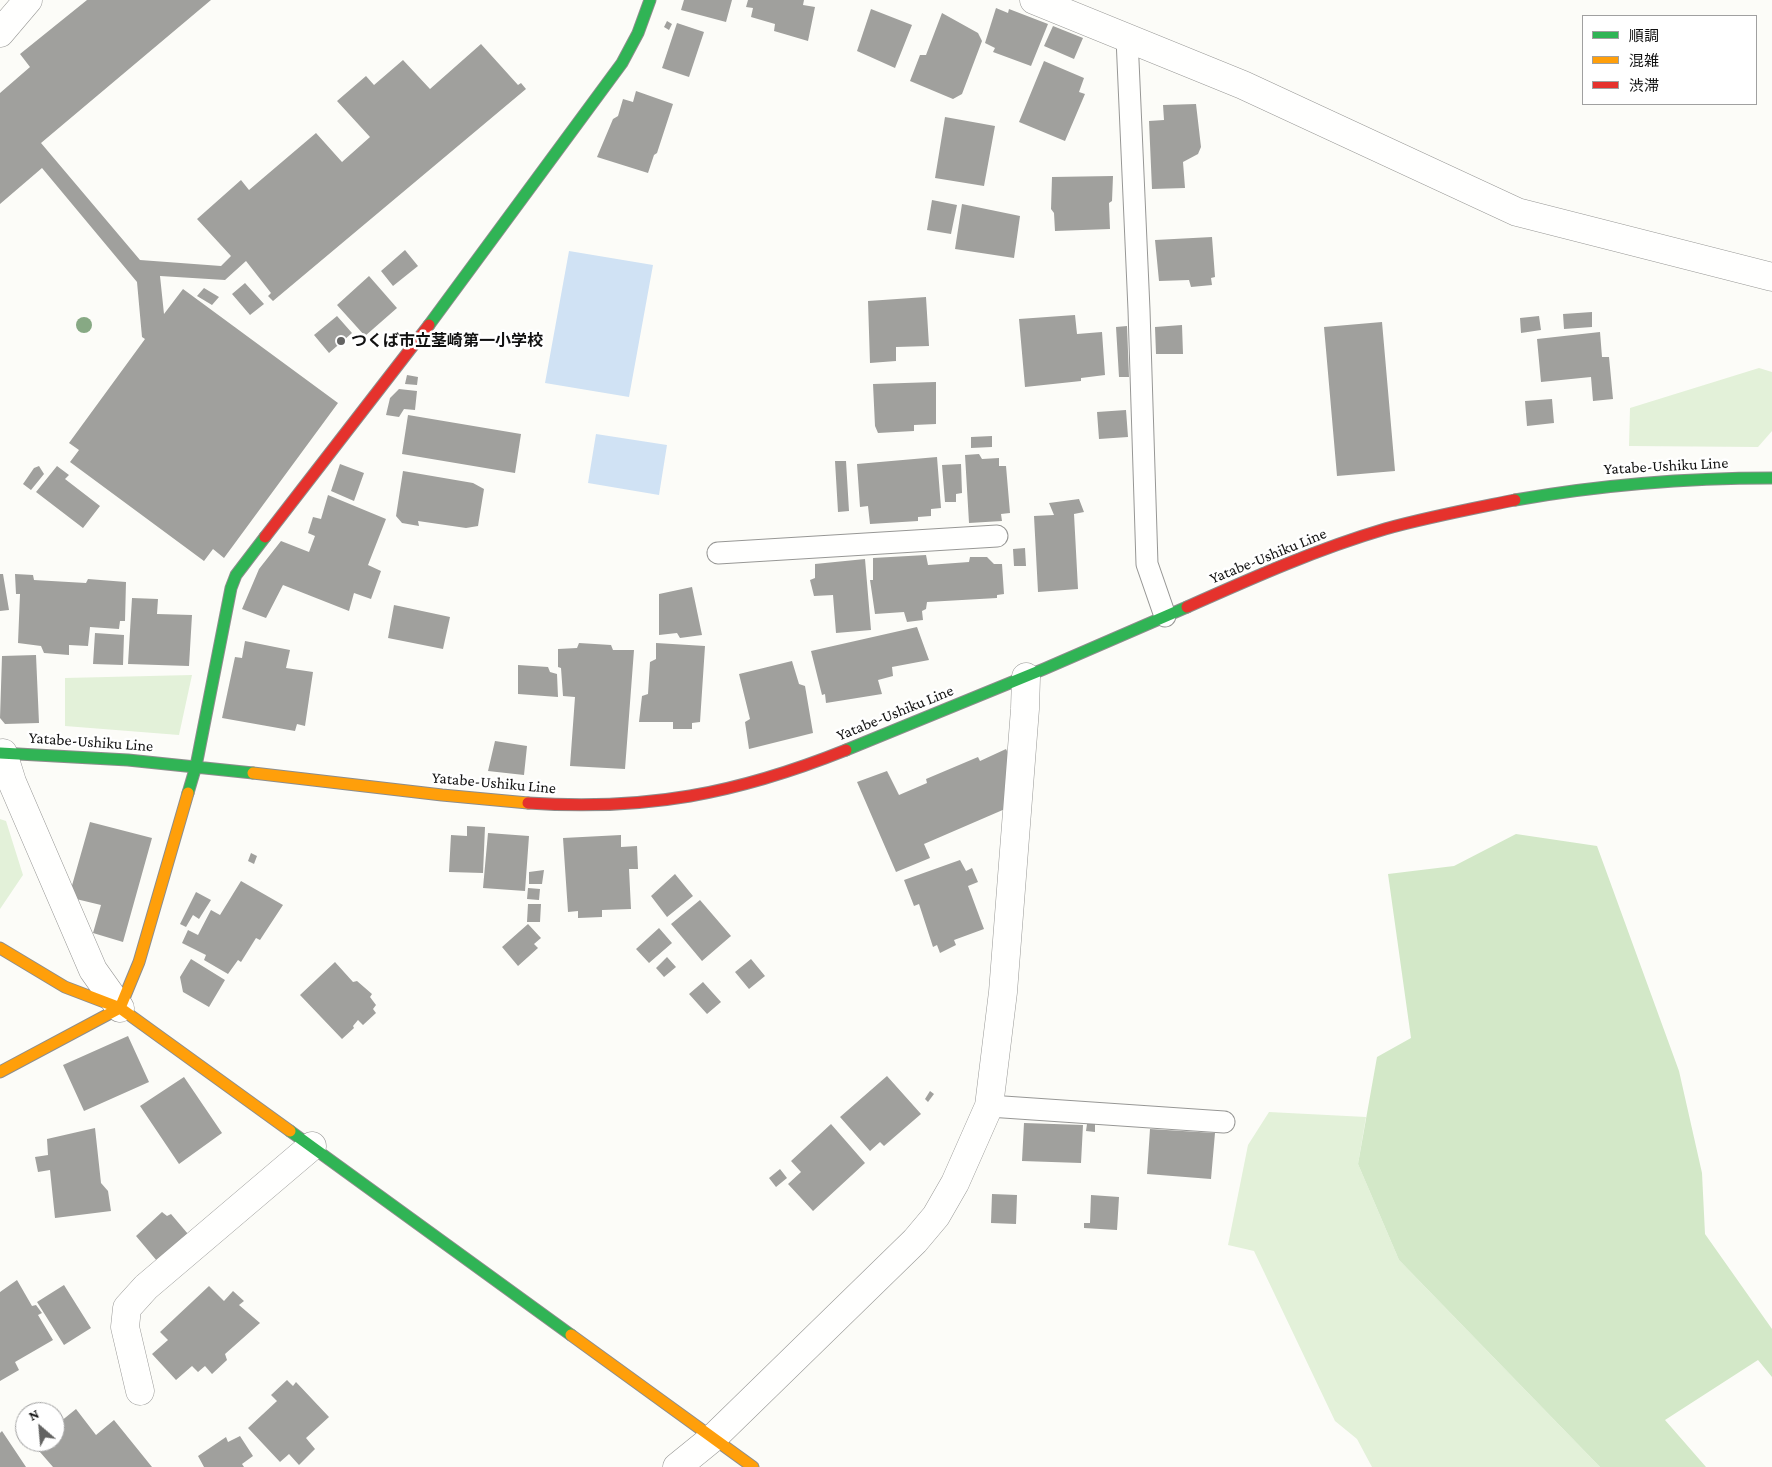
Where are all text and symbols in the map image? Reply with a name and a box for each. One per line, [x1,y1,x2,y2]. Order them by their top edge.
legend [1582,15,1757,105]
text: 順調 [1629,28,1659,44]
text: 混雑 [1629,53,1659,69]
text: 渋滞 [1629,78,1659,94]
place label: つくば市立茎崎第一小学校 [351,331,543,351]
marker: つくば市立茎崎第一小学校 [335,335,347,347]
street label: Yatabe-Ushiku Line [1603,453,1729,479]
street label: Yatabe-Ushiku Line [1207,524,1329,588]
street label: Yatabe-Ushiku Line [834,681,956,745]
street label: Yatabe-Ushiku Line [28,728,154,756]
street label: Yatabe-Ushiku Line [431,768,557,798]
north arrow [15,1402,65,1452]
text: N [26,1405,42,1424]

